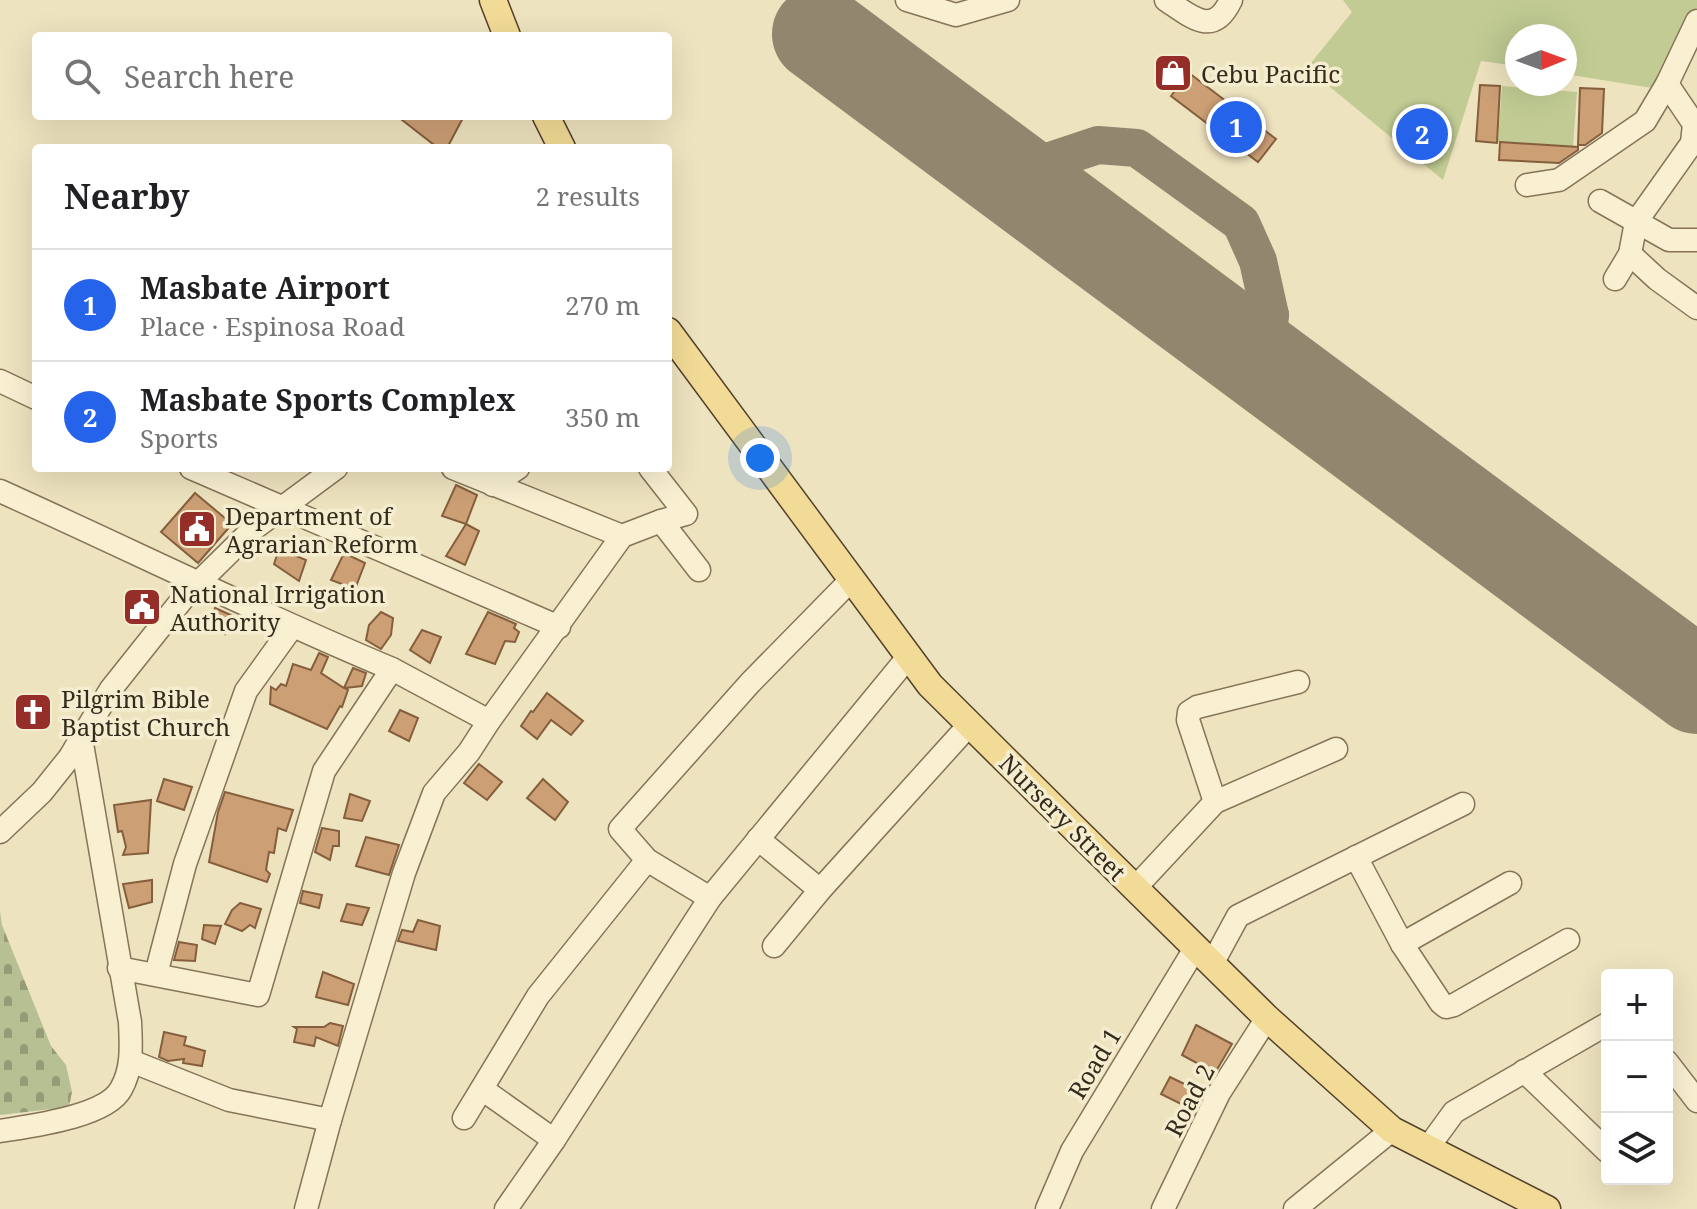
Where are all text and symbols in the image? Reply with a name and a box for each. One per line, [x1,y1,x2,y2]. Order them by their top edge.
north arrow [1505,24,1577,96]
search box [32,32,672,120]
shop icon: Cebu Pacific [1152,52,1194,94]
icon: search [60,54,104,98]
text: Search here [124,56,294,97]
place label: Cebu Pacific [1201,57,1340,90]
pin: 1 [1210,97,1262,157]
pin: 2 [1396,104,1448,164]
text: Nearby [64,173,190,219]
text: 2 results [535,178,640,214]
text: Masbate Airport [140,267,390,308]
text: 1 [83,287,97,323]
text: 270 m [565,287,640,323]
text: Place · Espinosa Road [140,308,405,344]
text: Masbate Sports Complex [140,379,515,420]
text: 2 [83,399,97,435]
text: 350 m [565,399,640,435]
text: Sports [140,420,218,456]
your location [740,438,780,478]
place label: Department of Agrarian Reform [225,499,418,560]
public building icon: Department of Agrarian Reform [176,508,218,550]
place label: National Irrigation Authority [170,577,385,638]
public building icon: National Irrigation Authority [121,586,163,628]
place label: Pilgrim Bible Baptist Church [61,682,230,743]
church icon: Pilgrim Bible Baptist Church [12,691,54,733]
street label: Nursery Street [992,746,1134,888]
map controls [1601,969,1673,1185]
button: + [1601,969,1673,1041]
street label: Road 1 [1060,1021,1128,1105]
button: − [1601,1041,1673,1113]
street label: Road 2 [1156,1058,1222,1142]
button: layers [1601,1113,1673,1185]

